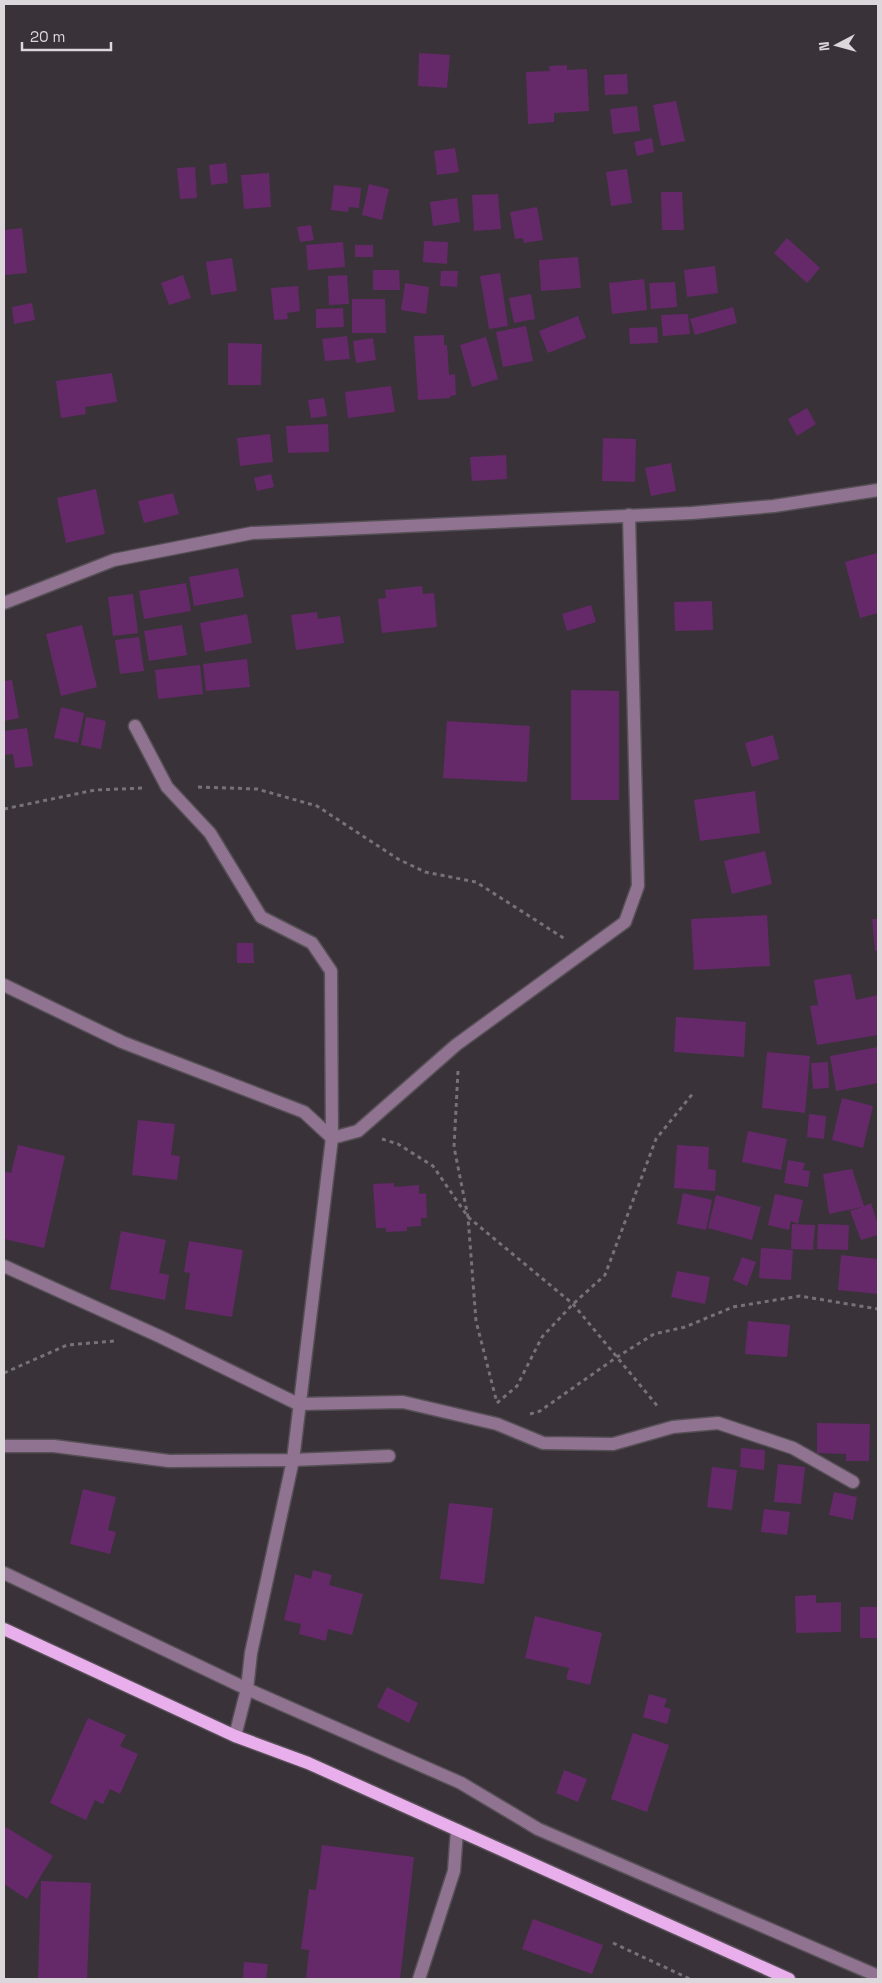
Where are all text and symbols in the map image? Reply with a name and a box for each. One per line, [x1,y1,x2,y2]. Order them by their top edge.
scale bar [22,20,111,52]
north arrow [812,20,862,70]
text: 20 m [30,27,65,46]
text: N [815,41,834,52]

